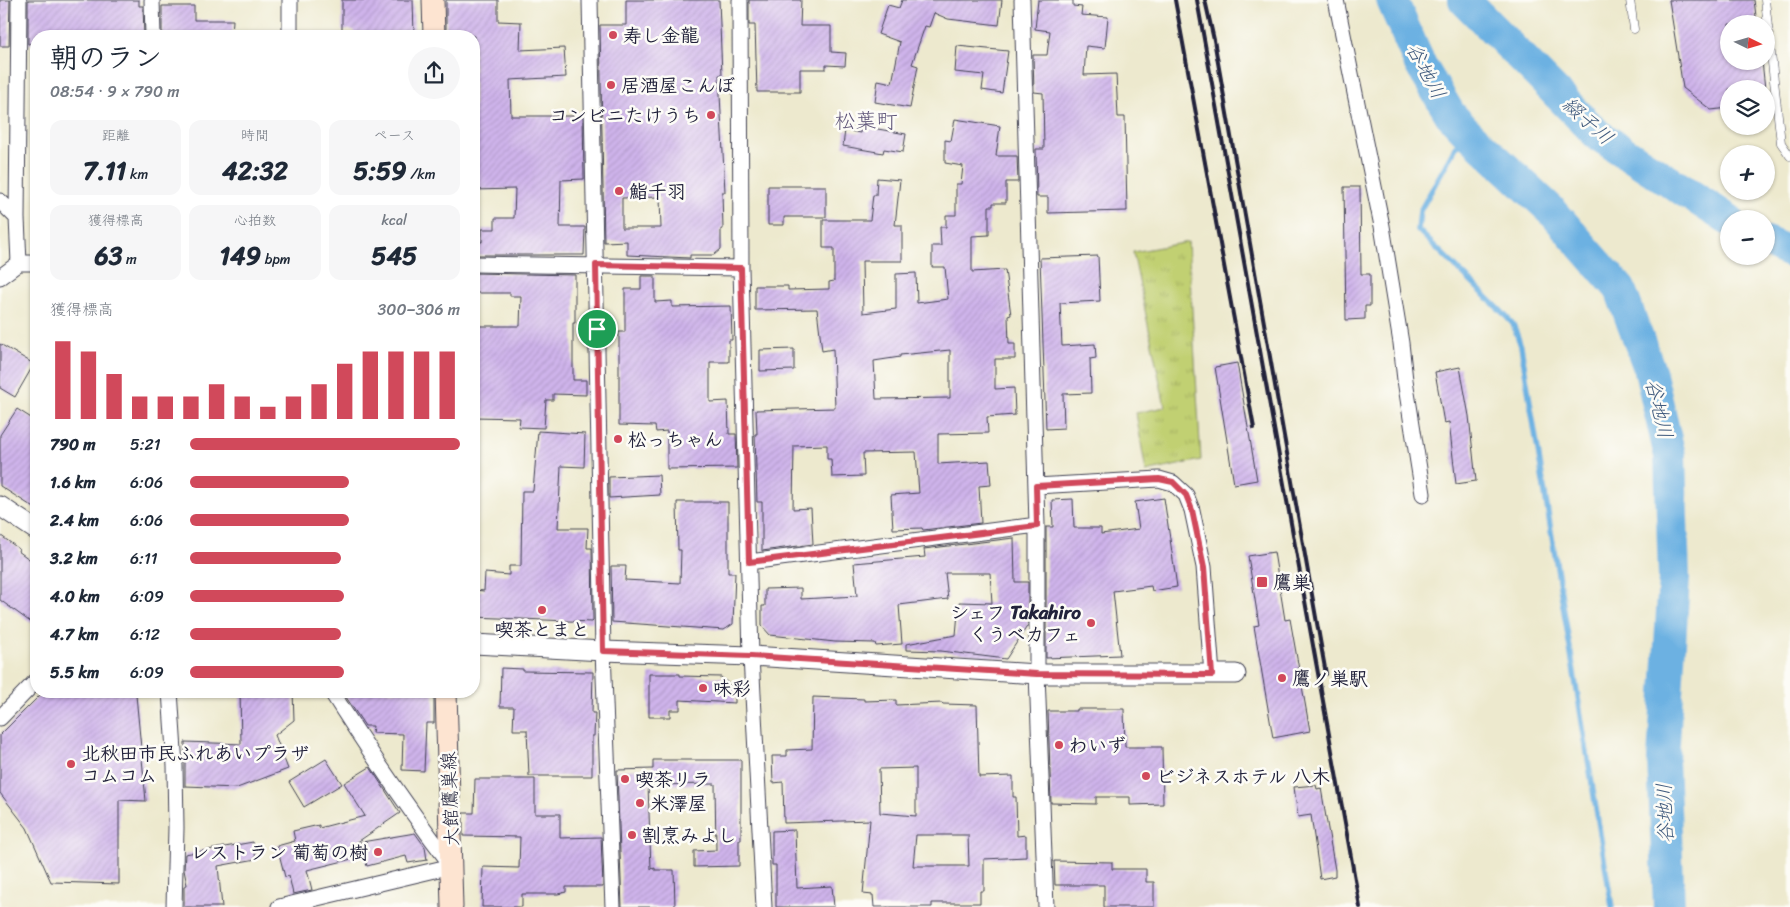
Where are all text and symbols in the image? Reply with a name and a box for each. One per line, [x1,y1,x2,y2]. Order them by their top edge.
north arrow [1720,15,1775,70]
map controls [1720,15,1775,265]
place label: 寿し金龍 [623,19,699,52]
marker: 寿し金龍 [607,29,619,41]
text: 朝のラン [50,33,162,82]
water label: 谷地川 [1396,36,1456,106]
button: share [408,47,460,99]
place label: 居酒屋こんぼ [621,69,735,102]
text: 08:54 · 9 × 790 m [50,77,180,106]
marker: 居酒屋こんぼ [605,79,617,91]
button: layers [1720,80,1775,135]
water label: 綴子川 [1554,88,1622,154]
place label: コンビニたけうち [549,99,701,132]
district label: 松葉町 [835,102,898,140]
marker: コンビニたけうち [705,109,717,121]
text: 距離 [102,123,130,148]
text: 時間 [241,123,269,148]
text: ペース [374,123,415,148]
button: + [1720,145,1775,200]
text: 7.11 [83,148,126,193]
text: 42:32 [222,148,288,193]
text: 5:59 [353,148,407,193]
text: km [126,162,148,187]
text: /km [407,162,435,187]
place label: 鮨千羽 [629,175,686,208]
marker: 鮨千羽 [613,185,625,197]
text: 獲得標高 [88,208,144,233]
text: 心拍数 [234,208,276,233]
text: kcal [382,208,407,233]
button: − [1720,210,1775,265]
text: 63 [94,233,122,278]
text: 149 [219,233,261,278]
text: 545 [371,233,417,278]
text: m [122,247,137,272]
text: bpm [261,247,291,272]
text: 獲得標高 [50,295,114,324]
text: 300–306 m [377,295,460,324]
pin [576,308,618,350]
icon: arrive [583,315,611,343]
water label: 谷地川 [1635,376,1683,442]
place label: 松っちゃん [628,423,723,456]
text: 790 m [50,430,96,459]
text: 5:21 [130,430,161,459]
marker: 松っちゃん [612,433,624,445]
text: 1.6 km [50,468,96,497]
text: 6:06 [130,468,163,497]
text: 2.4 km [50,506,99,535]
text: 6:06 [130,506,163,535]
text: 3.2 km [50,544,98,573]
text: 6:11 [130,544,158,573]
place label: 鷹巣 [1273,566,1311,599]
marker: 鷹巣 [1255,575,1269,589]
text: 4.0 km [50,582,100,611]
text: 6:09 [130,582,164,611]
place label: シェフ Takahiro くうべカフェ [950,596,1081,651]
marker: 喫茶とまと [536,604,548,616]
place label: 喫茶とまと [494,613,590,646]
marker: シェフ Takahiro くうべカフェ [1085,617,1097,629]
text: 4.7 km [50,620,99,649]
text: 6:12 [130,620,160,649]
text: 5.5 km [50,658,99,687]
text: 6:09 [130,658,164,687]
place label: 鷹ノ巣駅 [1292,662,1368,695]
place label: 味彩 [713,672,751,705]
marker: 鷹ノ巣駅 [1276,672,1288,684]
marker: 味彩 [697,682,709,694]
place label: わいず [1069,729,1126,762]
place label: 北秋田市民ふれあいプラザ コムコム [81,737,309,792]
marker: わいず [1053,739,1065,751]
street label: 大館鷹巣線 [432,751,468,847]
marker: 北秋田市民ふれあいプラザ コムコム [65,758,77,770]
place label: ビジネスホテル 八木 [1156,760,1330,793]
place label: 喫茶リラ [635,763,711,796]
marker: ビジネスホテル 八木 [1140,770,1152,782]
marker: 喫茶リラ [619,773,631,785]
water label: 谷地川 [1646,782,1684,844]
place label: 米澤屋 [650,787,707,820]
marker: 米澤屋 [634,797,646,809]
place label: 割烹みよし [642,819,737,852]
marker: 割烹みよし [626,829,638,841]
place label: レストラン 葡萄の樹 [191,836,368,869]
marker: レストラン 葡萄の樹 [372,846,384,858]

